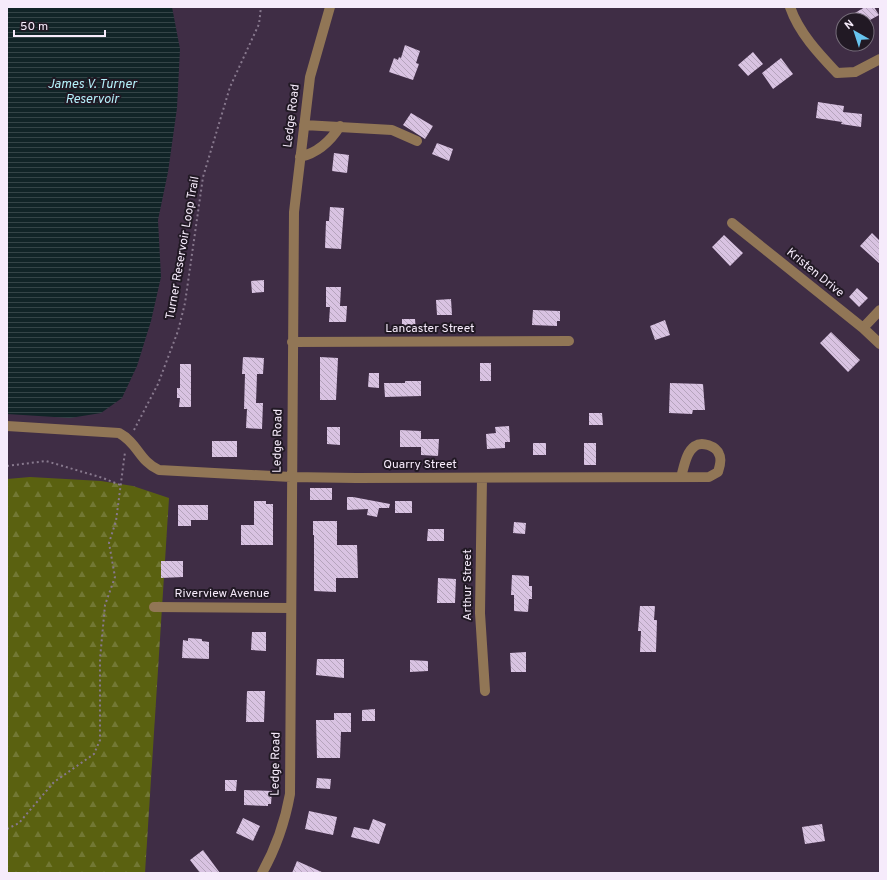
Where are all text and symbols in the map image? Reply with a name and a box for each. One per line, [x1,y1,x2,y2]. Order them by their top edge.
scale bar [14,12,105,38]
north arrow [835,12,875,52]
text: N [842,17,857,33]
text: 50 m [20,19,48,35]
water label: James V. Turner Reservoir [47,77,138,108]
street label: Ledge Road [280,83,304,149]
street label: Turner Reservoir Loop Trail [162,175,204,321]
street label: Kristen Drive [783,245,847,301]
street label: Lancaster Street [385,321,475,337]
street label: Ledge Road [269,409,287,473]
street label: Quarry Street [383,457,457,473]
street label: Arthur Street [460,549,476,621]
street label: Riverview Avenue [174,586,270,602]
street label: Ledge Road [267,732,285,796]

